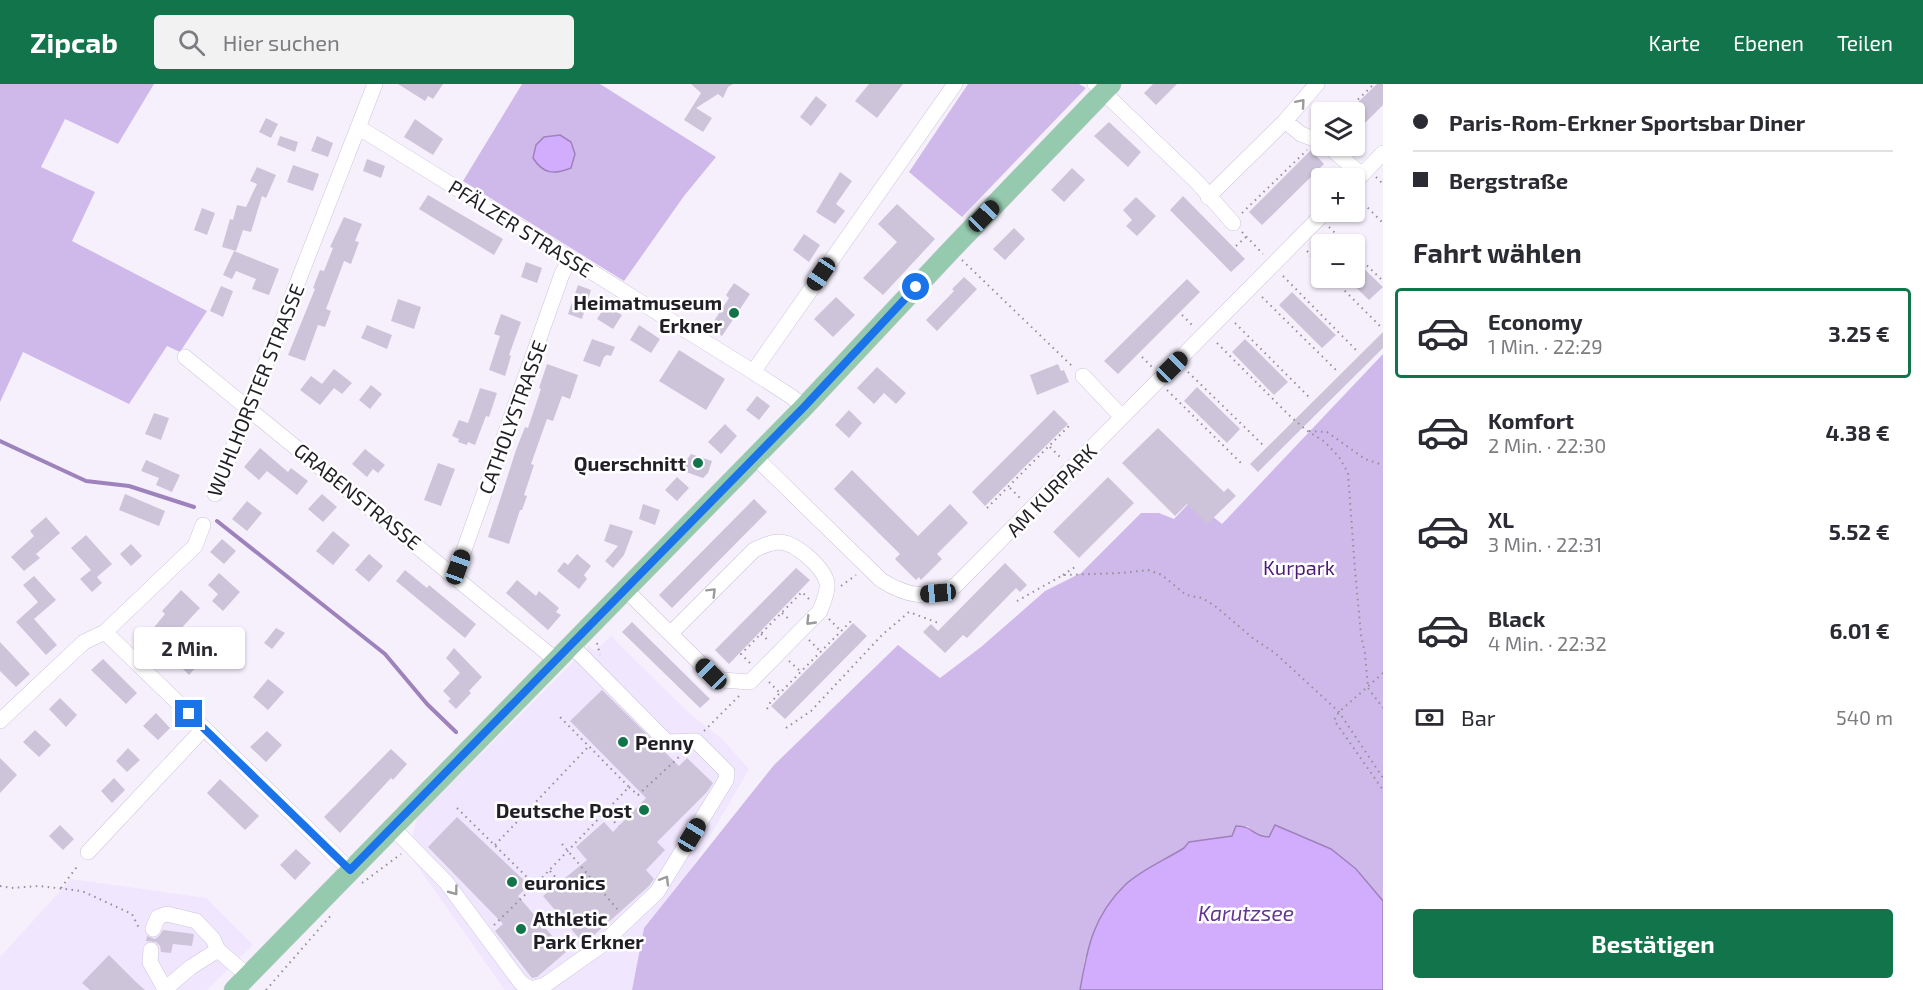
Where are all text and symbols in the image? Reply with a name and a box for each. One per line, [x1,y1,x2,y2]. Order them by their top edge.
search box [154,15,574,69]
text: Zipcab [30,25,118,59]
icon: search [175,26,208,59]
text: Hier suchen [223,29,340,55]
text: Karte [1649,30,1700,55]
text: Ebenen [1733,30,1804,55]
text: Teilen [1837,30,1893,55]
one-way arrow [1293,99,1304,110]
map controls [1311,102,1365,288]
button: layers [1311,102,1365,156]
text: Paris-Rom-Erkner Sportsbar Diner [1449,109,1805,135]
text: Bergstraße [1449,167,1568,193]
button: + [1311,168,1365,222]
street label: PFÄLZER STRASSE [445,174,597,282]
car [965,197,1003,235]
button: − [1311,234,1365,288]
text: Fahrt wählen [1413,236,1582,268]
car [803,254,839,294]
route start [902,273,929,300]
street label: WUHLHORSTER STRASSE [201,280,309,500]
place label: Heimatmuseum Erkner [573,290,722,337]
marker: Heimatmuseum Erkner [727,306,741,320]
icon: car [1416,306,1470,360]
text: Economy [1488,308,1583,334]
text: 3.25 € [1828,320,1890,346]
text: 1 Min. · 22:29 [1488,334,1603,358]
street label: CATHOLYSTRASSE [473,337,551,497]
car [1153,348,1191,386]
icon: car [1416,405,1470,459]
text: Komfort [1488,407,1574,433]
text: 4.38 € [1826,419,1890,445]
text: 2 Min. · 22:30 [1488,433,1606,457]
street label: GRABENSTRASSE [290,437,426,555]
street label: AM KURPARK [1001,439,1101,541]
place label: Querschnitt [574,451,686,476]
marker: Querschnitt [691,456,705,470]
icon: car [1416,504,1470,558]
text: XL [1488,506,1514,532]
text: 5.52 € [1829,518,1890,544]
text: 3 Min. · 22:31 [1488,532,1602,556]
car [443,547,473,587]
park label: Kurpark [1263,555,1335,579]
car [919,582,957,604]
one-way arrow [704,588,715,599]
icon: car [1416,603,1470,657]
text: Black [1488,605,1545,631]
one-way arrow [807,613,818,624]
text: 6.01 € [1829,617,1890,643]
callout: 2 Min. [134,627,244,669]
text: 4 Min. · 22:32 [1488,631,1607,655]
text: 2 Min. [161,636,218,660]
car [692,655,730,693]
route end [175,700,202,727]
icon: cash [1413,701,1446,734]
text: Bar [1461,704,1496,730]
text: 540 m [1836,705,1893,729]
place label: Penny [635,730,695,755]
marker: Penny [616,735,630,749]
place label: Deutsche Post [496,798,632,822]
marker: Deutsche Post [637,803,651,817]
car [675,815,709,855]
place label: euronics [524,870,606,894]
marker: euronics [505,875,519,889]
one-way arrow [657,876,669,886]
one-way arrow [446,885,457,896]
water label: Karutzsee [1198,900,1294,925]
place label: Athletic Park Erkner [533,906,644,953]
button: Bestätigen [1413,909,1893,978]
marker: Athletic Park Erkner [514,922,528,936]

